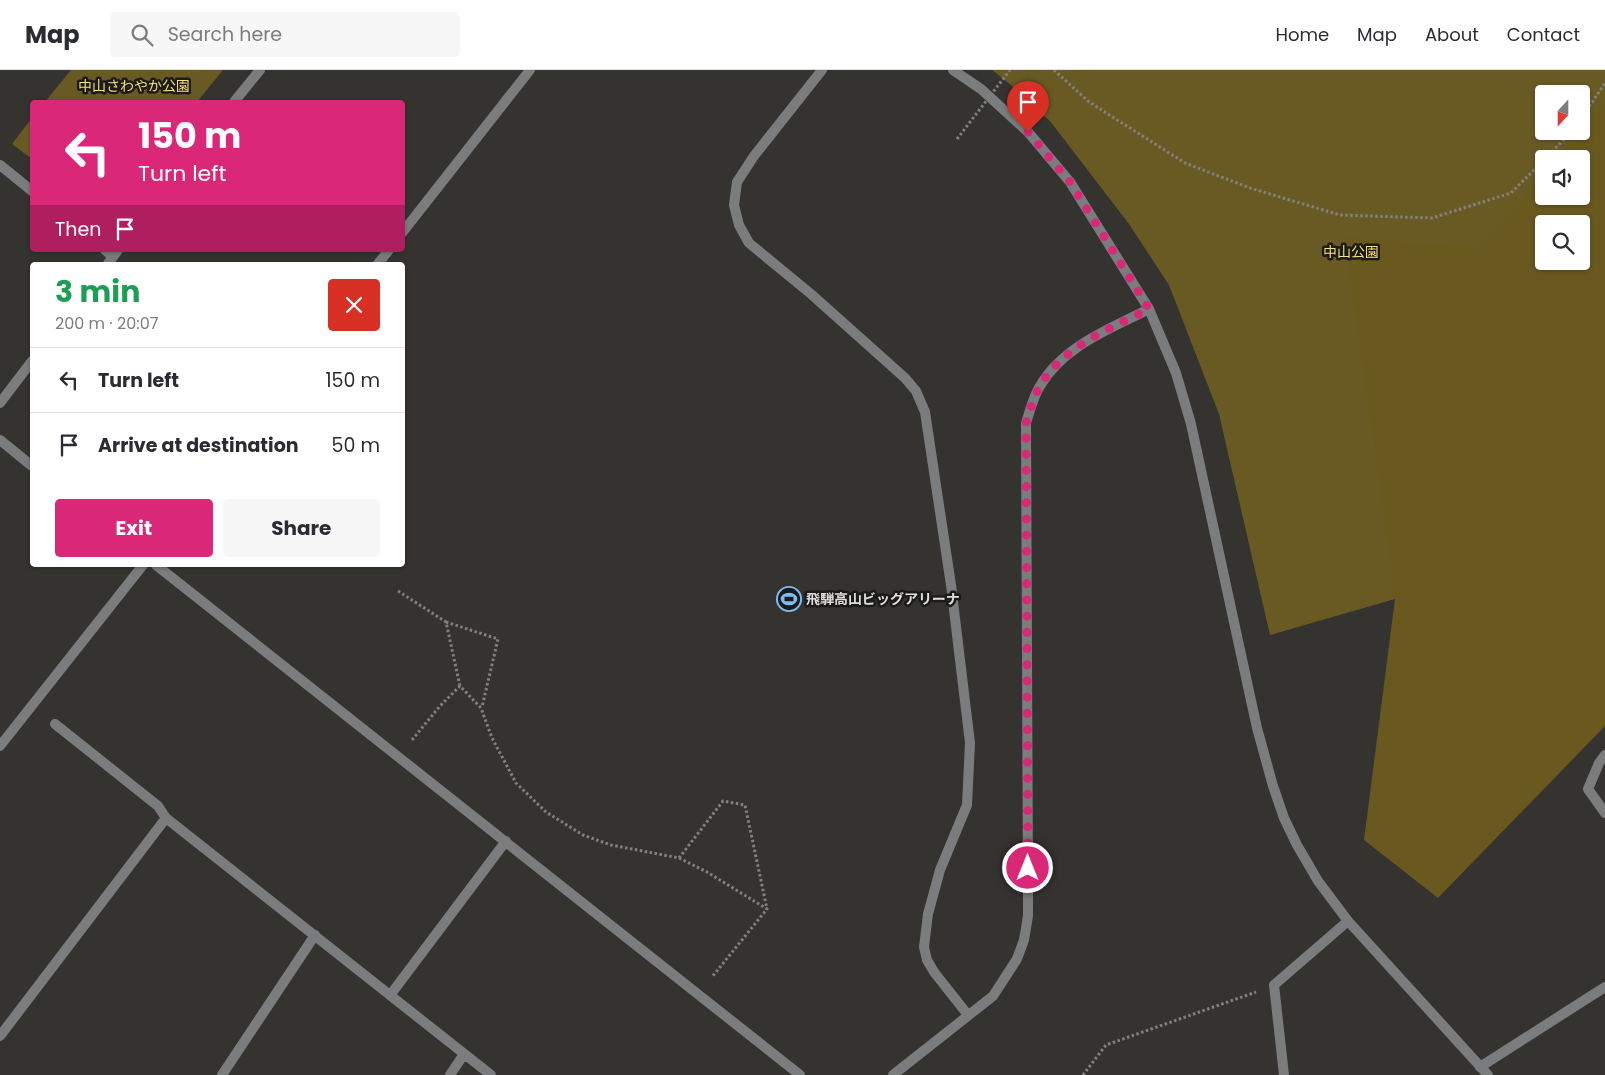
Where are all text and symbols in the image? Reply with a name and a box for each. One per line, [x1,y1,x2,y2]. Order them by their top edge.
search box [110,12,460,57]
text: Map [25,18,80,51]
icon: search [128,21,156,49]
text: Search here [168,21,282,48]
text: Home [1275,22,1329,47]
text: Map [1357,22,1397,47]
text: About [1425,22,1479,47]
text: Contact [1507,22,1580,47]
park label: 中山さわやか公園 [78,76,190,96]
pin [1007,81,1049,132]
north arrow [1535,85,1590,140]
map controls [1535,85,1590,270]
icon: arrive [1014,88,1042,116]
text: 150 m [138,111,241,160]
icon: left [55,120,120,185]
button: sound [1535,150,1590,205]
text: Turn left [138,158,226,189]
icon: arrive [111,215,139,243]
button: search [1535,215,1590,270]
text: Then [55,216,101,243]
park label: 中山公園 [1323,242,1379,262]
text: 3 min [55,270,140,313]
button: close [328,279,380,331]
text: 200 m · 20:07 [55,312,158,335]
icon: left [55,366,83,394]
text: Turn left [98,367,179,394]
text: 150 m [325,367,380,394]
icon: arrive [55,431,83,459]
text: Arrive at destination [98,432,299,459]
text: 50 m [331,432,380,459]
button: Exit [55,499,213,557]
button: Share [223,499,380,557]
sports icon: 飛騨高山ビッグアリーナ [776,586,802,612]
place label: 飛騨高山ビッグアリーナ [806,589,960,609]
position arrow [1001,841,1053,893]

